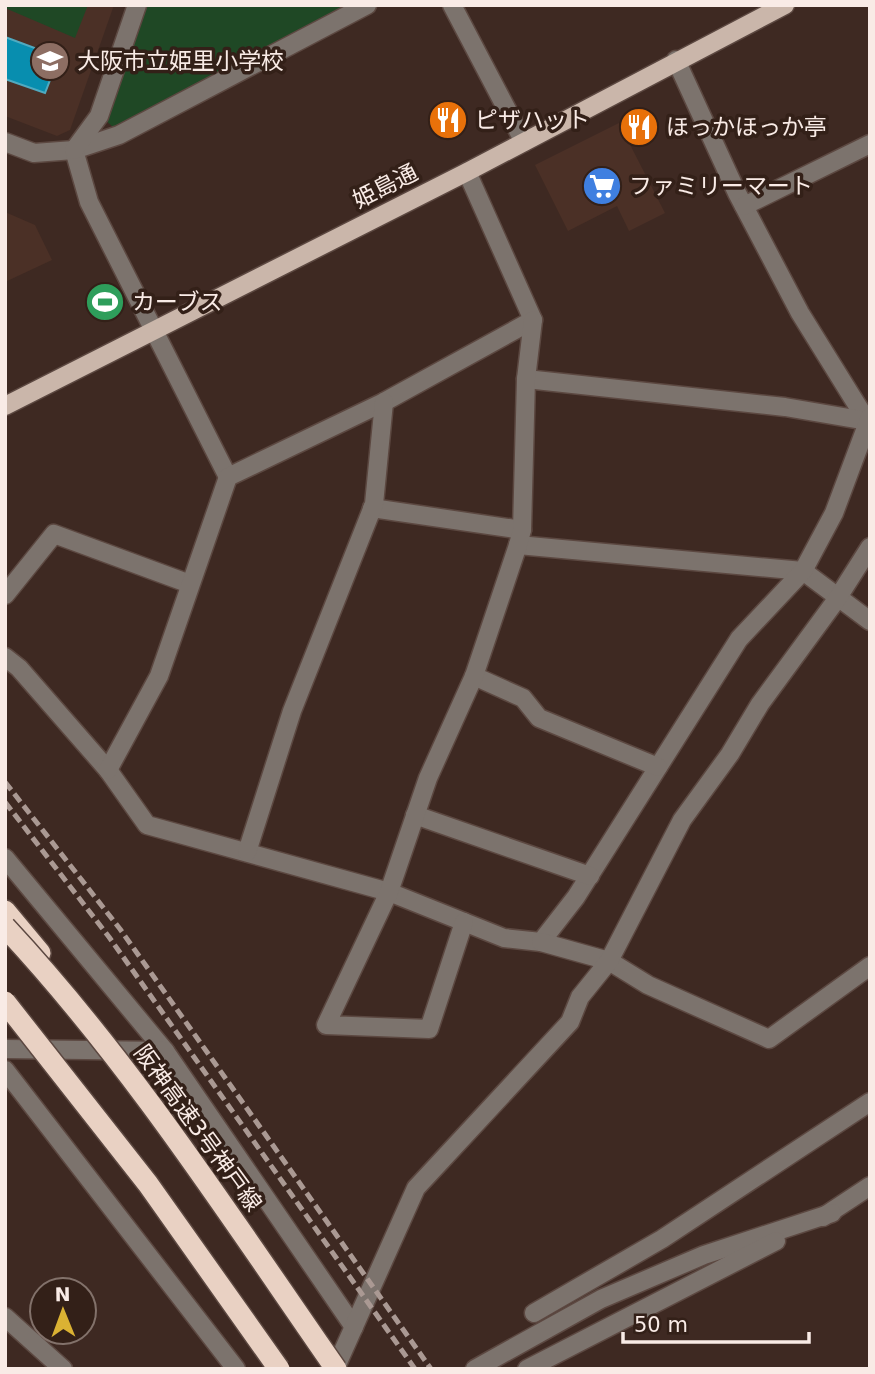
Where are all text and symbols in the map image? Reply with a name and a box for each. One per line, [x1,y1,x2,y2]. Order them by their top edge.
school or university icon: 大阪市立姫里小学校 [29,40,71,82]
place label: 大阪市立姫里小学校 [77,48,284,74]
restaurant icon: ピザハット [427,99,469,141]
restaurant icon: ほっかほっか亭 [618,106,660,148]
place label: ピザハット [475,107,590,133]
place label: ほっかほっか亭 [666,114,827,140]
street label: 姫島通 [348,159,422,213]
supermarket icon: ファミリーマート [581,165,623,207]
place label: ファミリーマート [629,173,813,199]
sports icon: カーブス [84,281,126,323]
place label: カーブス [132,289,223,315]
street label: 阪神高速3号神戸線 [129,1040,267,1216]
north arrow [28,1276,98,1346]
text: N [55,1283,71,1305]
scale bar [623,1300,808,1344]
text: 50 m [634,1313,688,1337]

